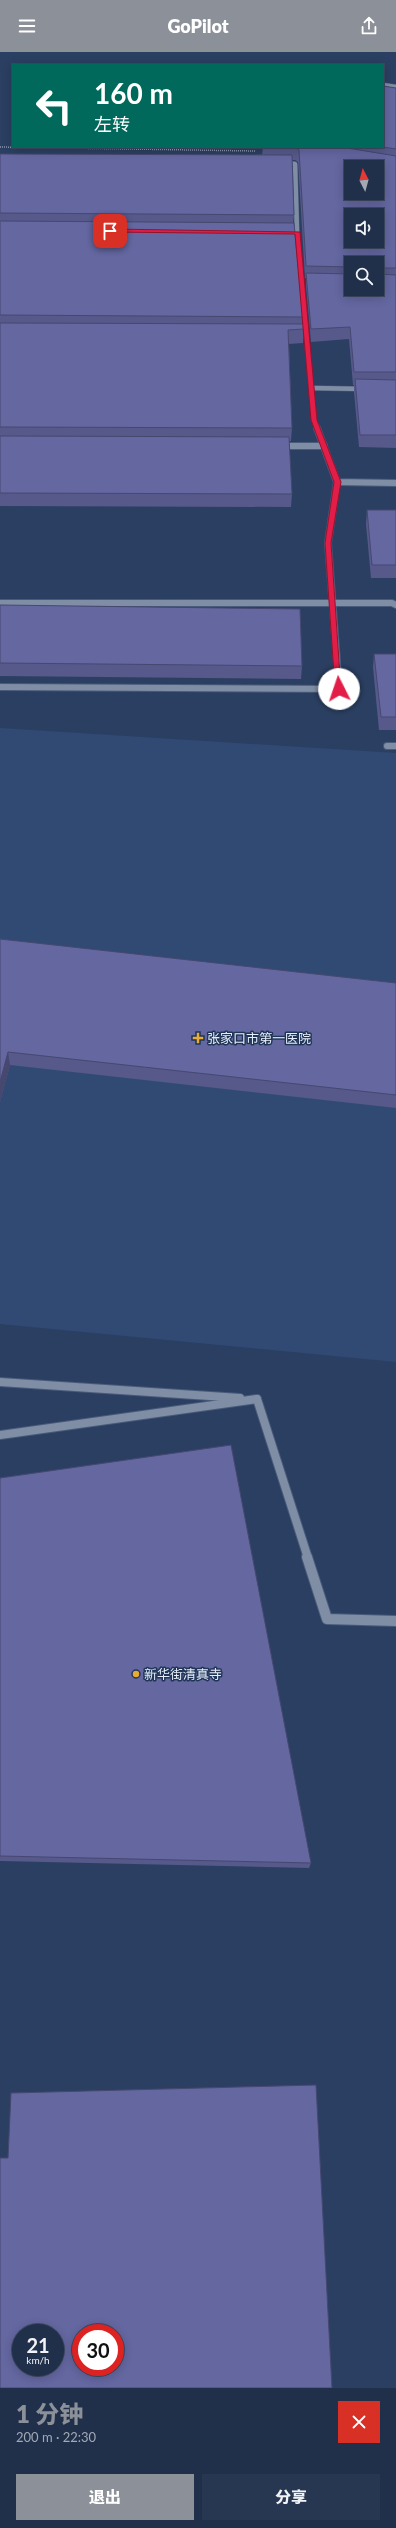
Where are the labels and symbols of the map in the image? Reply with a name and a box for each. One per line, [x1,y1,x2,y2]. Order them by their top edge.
north arrow [344,160,384,200]
pin [93,214,127,248]
position arrow [318,668,360,710]
place label: 张家口市第一医院 [207,1030,311,1046]
marker: 张家口市第一医院 [192,1032,204,1044]
place label: 新华街清真寺 [144,1666,222,1682]
marker: 新华街清真寺 [131,1669,141,1679]
speed limit sign: 30 [72,2324,124,2376]

